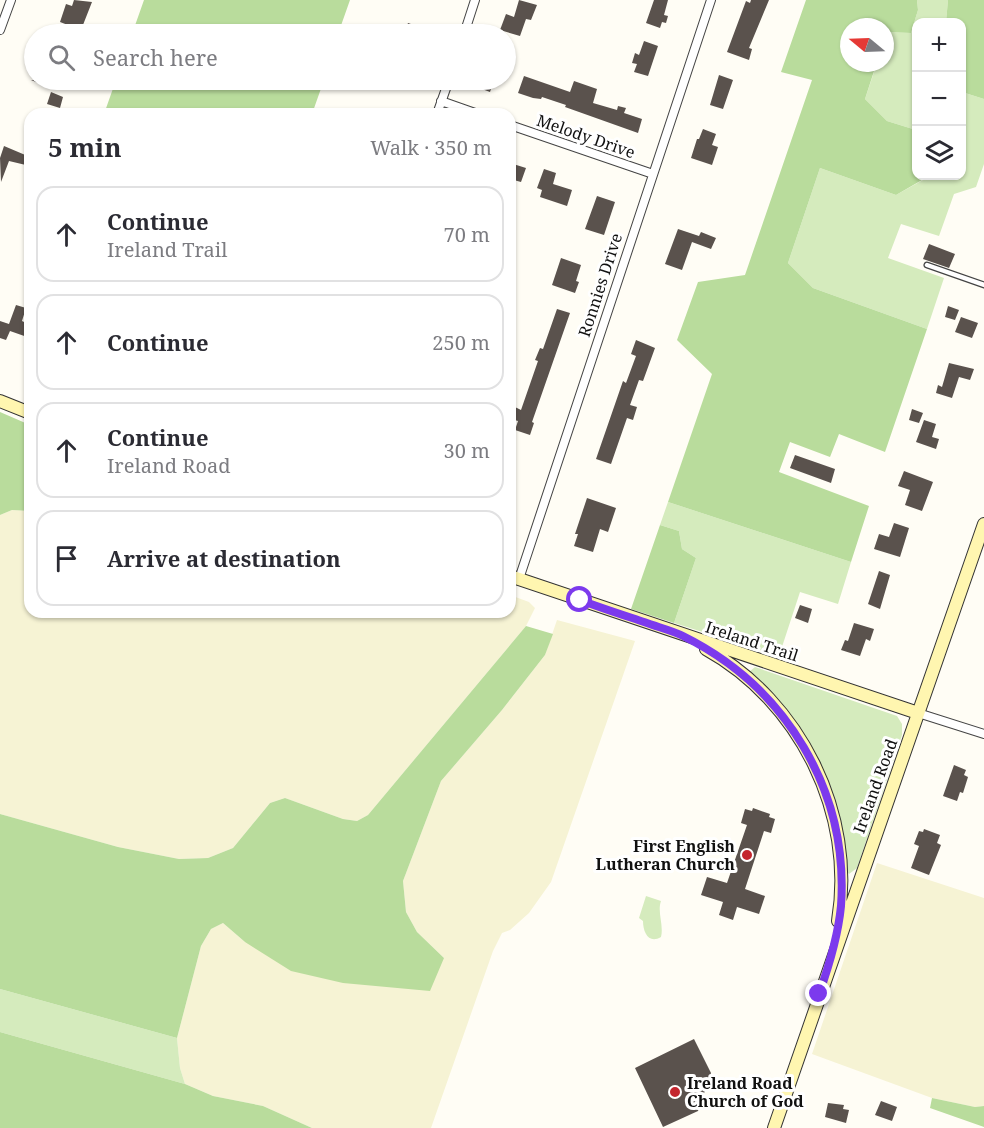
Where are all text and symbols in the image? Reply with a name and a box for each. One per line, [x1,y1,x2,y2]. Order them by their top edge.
north arrow [840,18,894,72]
map controls [912,18,966,180]
button: + [912,18,966,72]
search box [24,24,516,90]
icon: search [45,41,78,74]
text: Search here [93,42,218,72]
button: − [912,72,966,126]
street label: Melody Drive [534,109,638,163]
button: layers [912,126,966,180]
text: 5 min [48,129,122,165]
text: Walk · 350 m [370,134,492,161]
text: Continue [107,206,209,236]
icon: ahead [50,218,83,251]
text: 70 m [444,221,490,248]
street label: Ronnies Drive [573,230,627,340]
text: Ireland Trail [107,236,227,263]
icon: ahead [50,326,83,359]
text: Continue [107,327,209,357]
text: 250 m [432,329,490,356]
text: Continue [107,422,209,452]
icon: ahead [50,434,83,467]
text: 30 m [444,437,490,464]
text: Ireland Road [107,452,231,479]
icon: arrive [50,542,83,575]
text: Arrive at destination [107,543,341,573]
route start [566,586,592,612]
street label: Ireland Trail [703,616,801,666]
street label: Ireland Road [848,736,902,836]
place label: First English Lutheran Church [596,835,735,875]
marker: First English Lutheran Church [740,848,754,862]
route end [805,980,831,1006]
place label: Ireland Road Church of God [687,1072,804,1112]
marker: Ireland Road Church of God [668,1085,682,1099]

